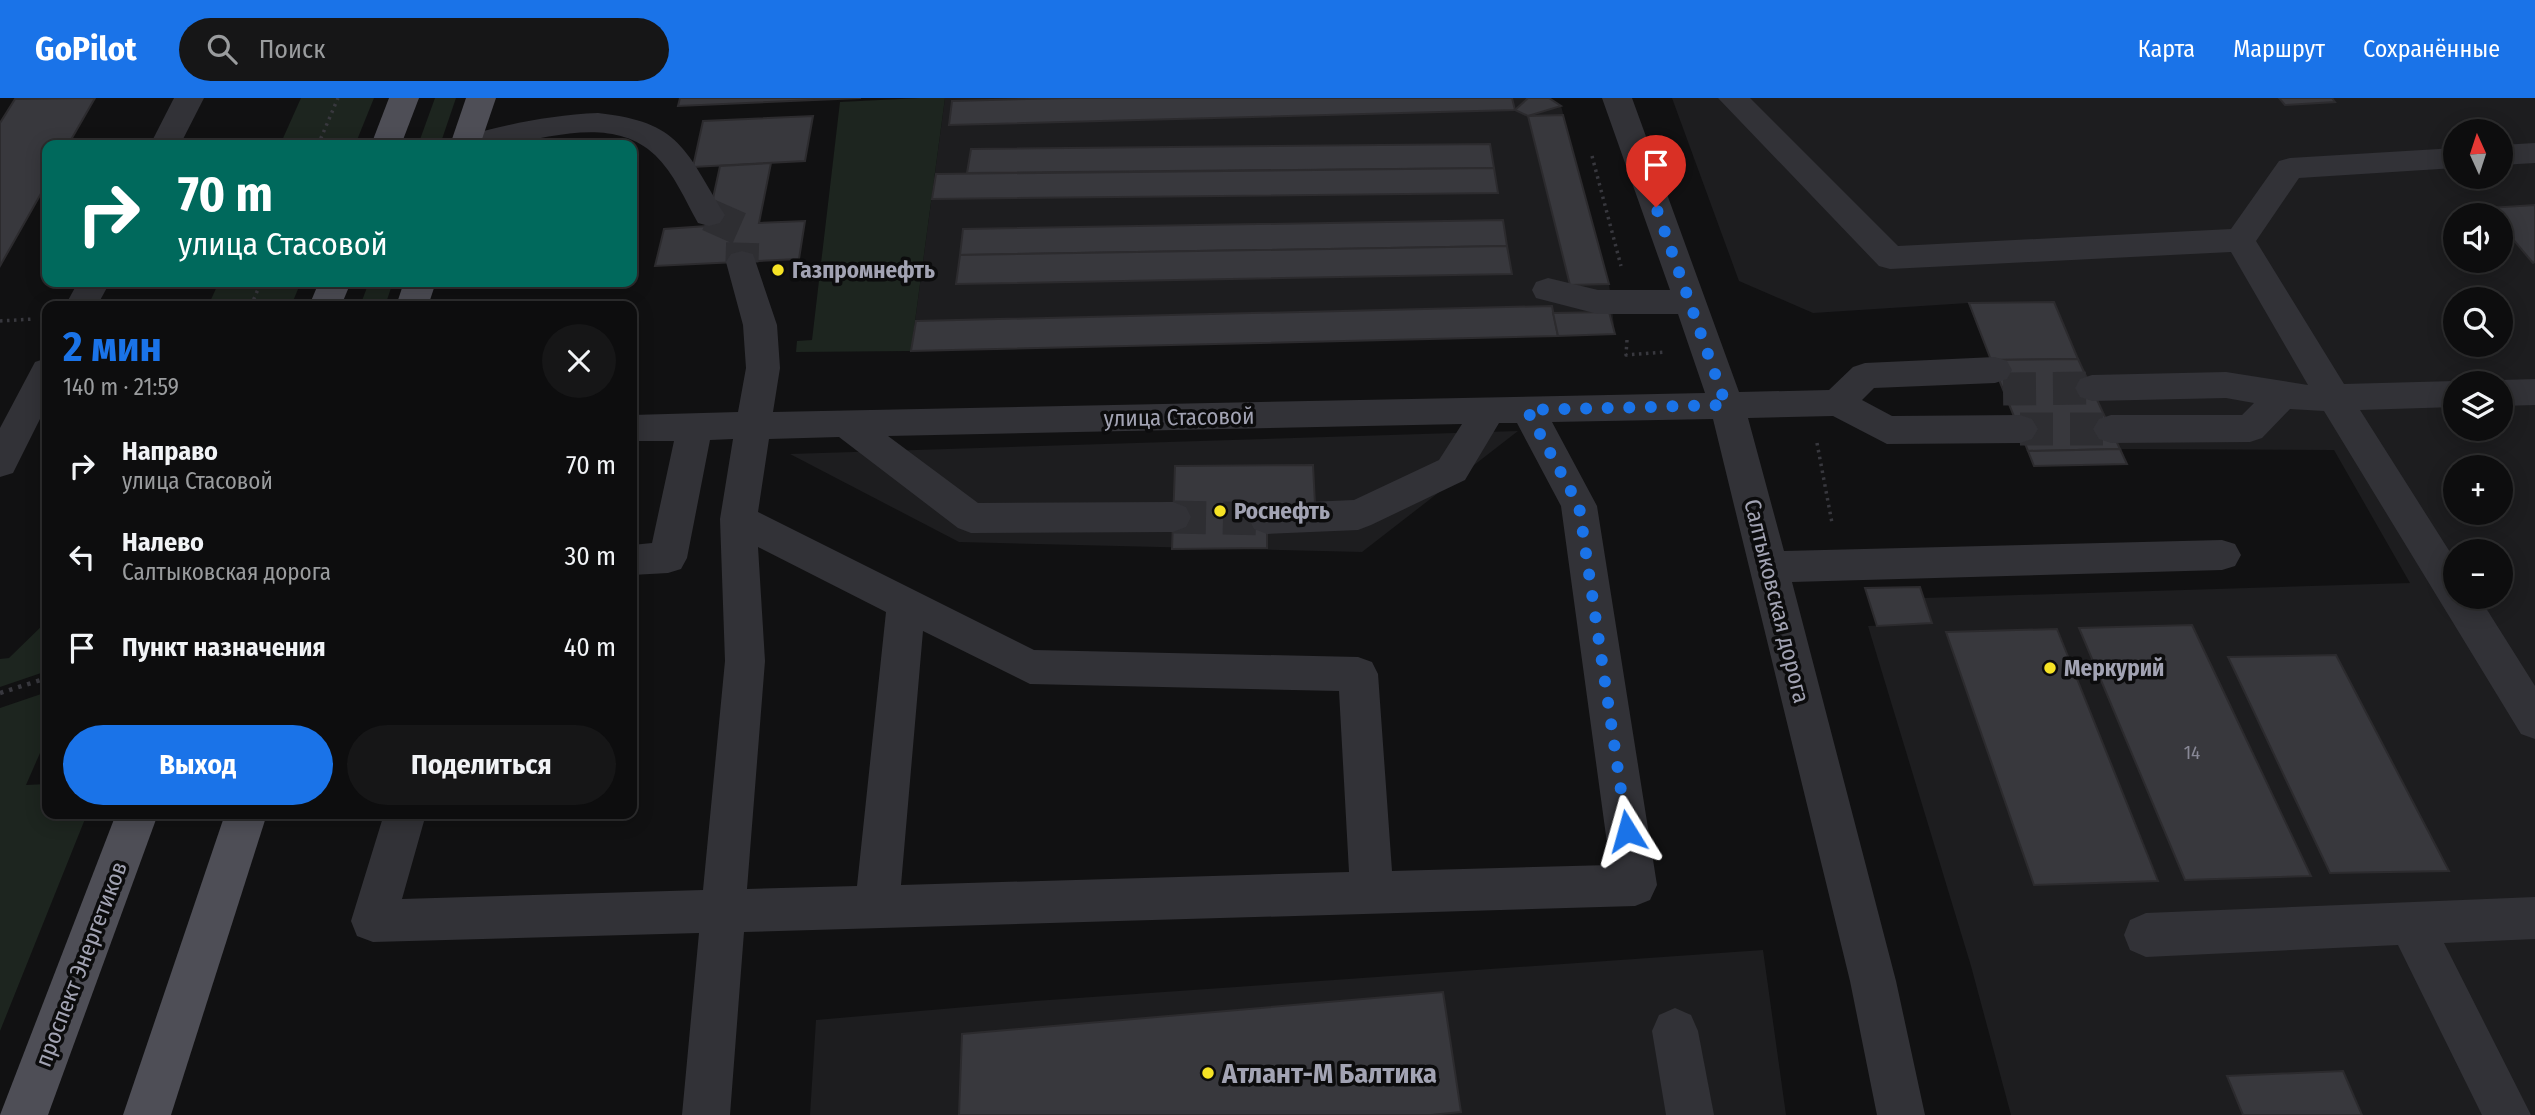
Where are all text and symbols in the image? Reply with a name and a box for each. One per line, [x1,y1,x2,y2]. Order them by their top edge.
search box [179,18,669,81]
text: GoPilot [35,29,137,69]
icon: search [203,30,241,68]
text: Поиск [259,34,325,65]
text: Карта [2138,35,2195,63]
text: Маршрут [2233,35,2325,63]
text: Сохранённые [2363,35,2500,63]
north arrow [2443,119,2513,189]
map controls [2443,119,2513,609]
pin [1626,135,1686,207]
icon: arrive [1637,146,1675,184]
text: 70 m [178,165,273,224]
icon: right [63,168,154,259]
button: sound [2443,203,2513,273]
text: улица Стасовой [178,225,388,263]
place label: Газпромнефть [792,256,935,284]
marker: Газпромнефть [770,262,786,278]
button: search [2443,287,2513,357]
text: 2 мин [63,322,162,372]
button: close [542,324,616,398]
button: layers [2443,371,2513,441]
text: 140 m · 21:59 [63,373,179,401]
street label: улица Стасовой [1103,402,1255,432]
text: Направо [122,436,218,467]
icon: right [63,447,101,485]
text: 70 m [566,450,616,481]
button: + [2443,455,2513,525]
text: улица Стасовой [122,467,273,495]
street label: Салтыковская дорога [1738,496,1816,706]
place label: Роснефть [1234,497,1330,525]
marker: Роснефть [1212,503,1228,519]
text: Налево [122,527,204,558]
icon: left [63,538,101,576]
button: − [2443,539,2513,609]
text: 30 m [565,541,616,572]
text: Салтыковская дорога [122,558,331,586]
icon: arrive [63,629,101,667]
text: Пункт назначения [122,632,326,663]
text: 40 m [564,632,616,663]
place label: Меркурий [2064,654,2164,682]
marker: Меркурий [2042,660,2058,676]
button: Выход [63,725,333,805]
button: Поделиться [347,725,616,805]
house number: 14 [2184,741,2200,764]
position arrow [1590,794,1664,868]
street label: проспект Энергетиков [29,857,133,1071]
place label: Атлант-М Балтика [1221,1057,1437,1090]
marker: Атлант-М Балтика [1200,1065,1216,1081]

